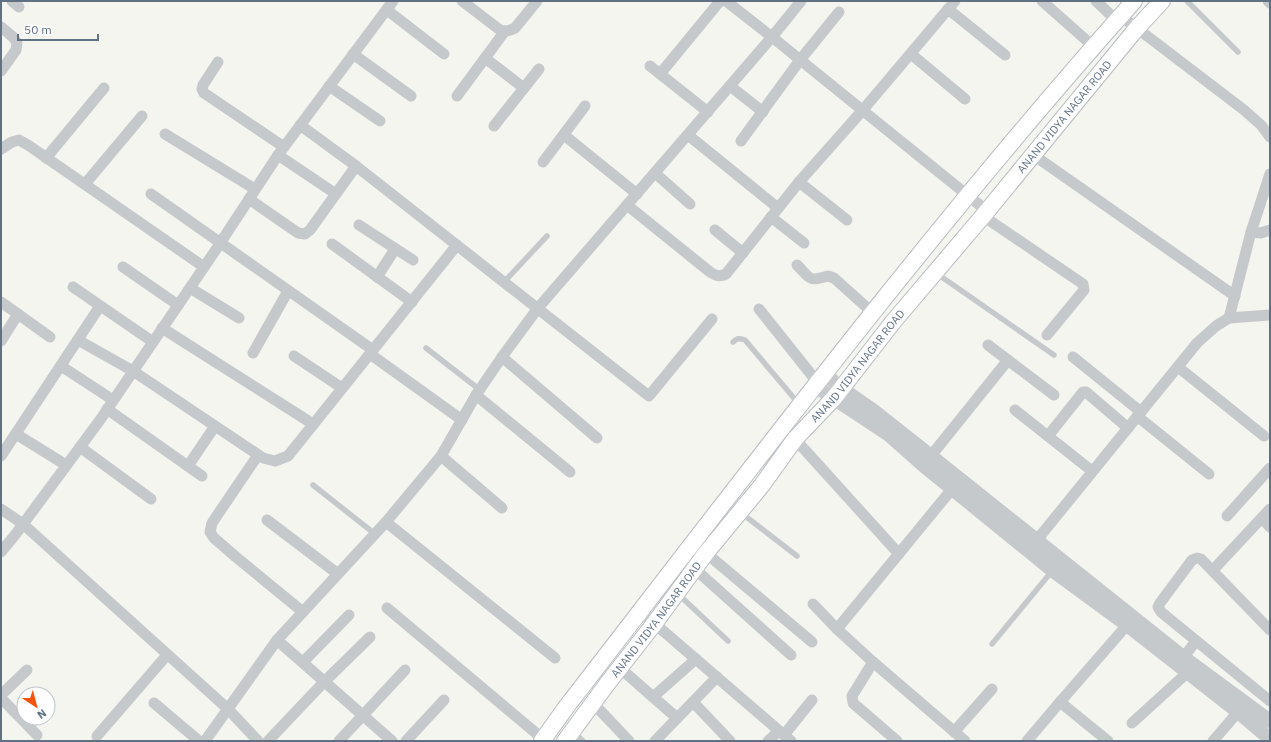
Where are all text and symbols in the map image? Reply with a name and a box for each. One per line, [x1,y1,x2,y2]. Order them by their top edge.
scale bar [18,16,98,42]
text: 50 m [24,22,52,37]
street label: ANAND VIDYA NAGAR ROAD [1014,57,1115,176]
street label: ANAND VIDYA NAGAR ROAD [808,307,908,425]
street label: ANAND VIDYA NAGAR ROAD [608,559,704,680]
north arrow [16,686,56,726]
text: N [35,706,49,722]

